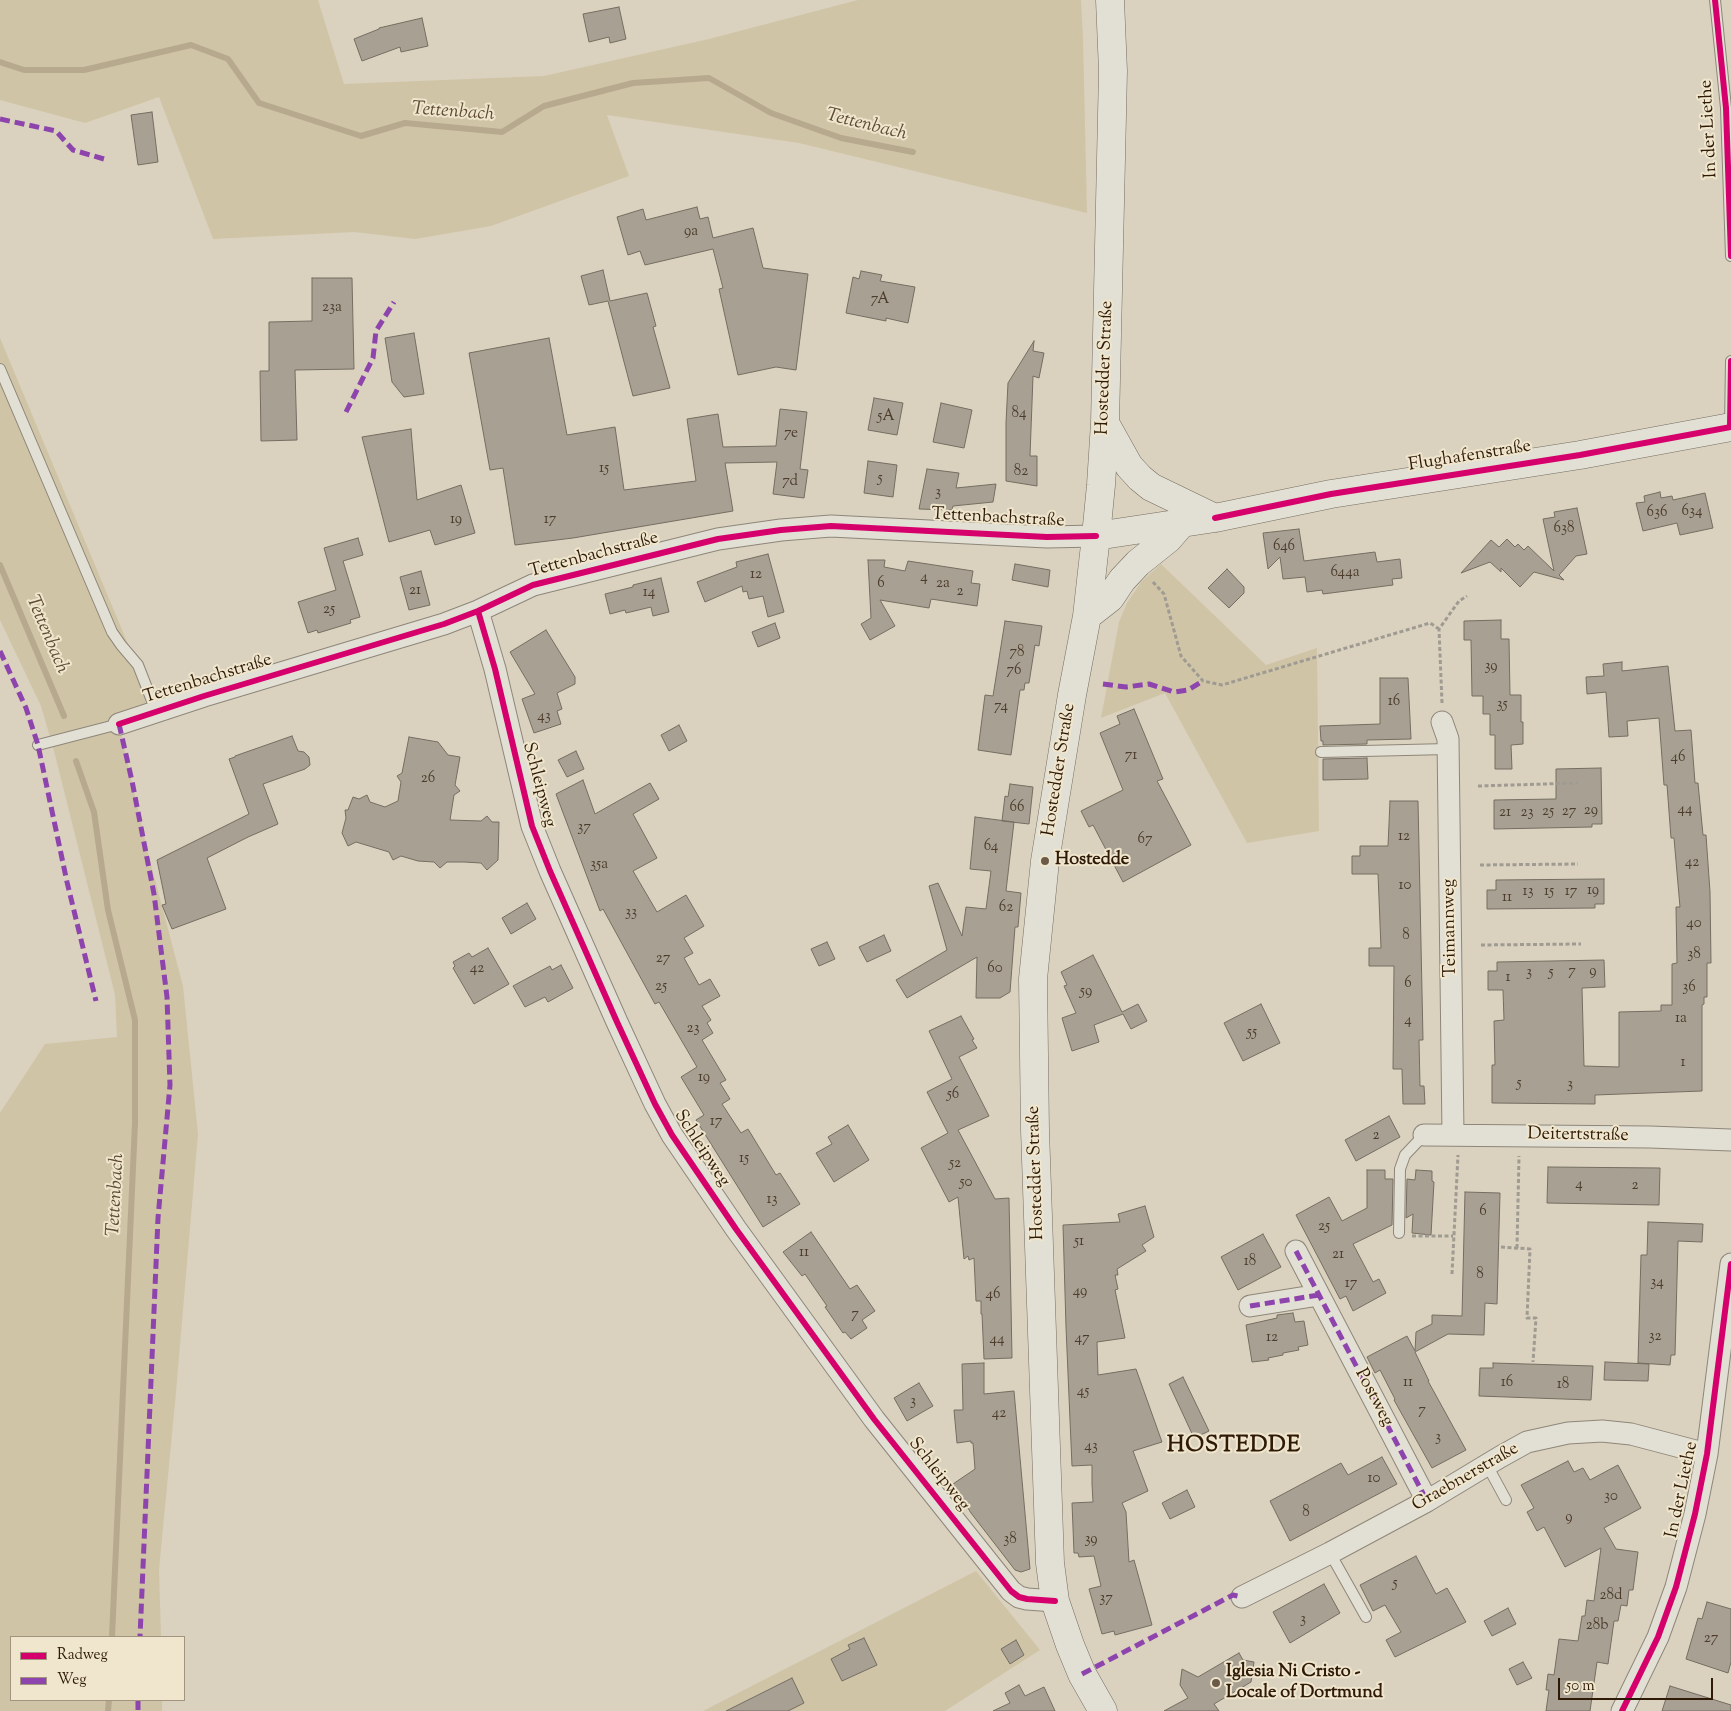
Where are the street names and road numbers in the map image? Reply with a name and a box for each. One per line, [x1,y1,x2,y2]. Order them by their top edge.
street label: In der Liethe [1697,79,1723,179]
street label: Hostedder Straße [1093,300,1119,436]
street label: Flughafenstraße [1407,437,1533,477]
street label: Tettenbachstraße [931,505,1065,533]
street label: Tettenbachstraße [527,528,661,584]
street label: Tettenbachstraße [141,650,275,710]
street label: Hostedder Straße [1039,702,1081,838]
street label: Schleipweg [516,740,560,830]
street label: Teimannweg [1439,879,1463,977]
street label: Hostedder Straße [1024,1105,1050,1241]
street label: Schleipweg [668,1107,734,1191]
street label: Deitertstraße [1527,1124,1629,1148]
street label: Postweg [1349,1365,1397,1431]
street label: Schleipweg [903,1434,973,1516]
street label: Graebnerstraße [1409,1439,1523,1517]
street label: In der Liethe [1662,1440,1704,1540]

